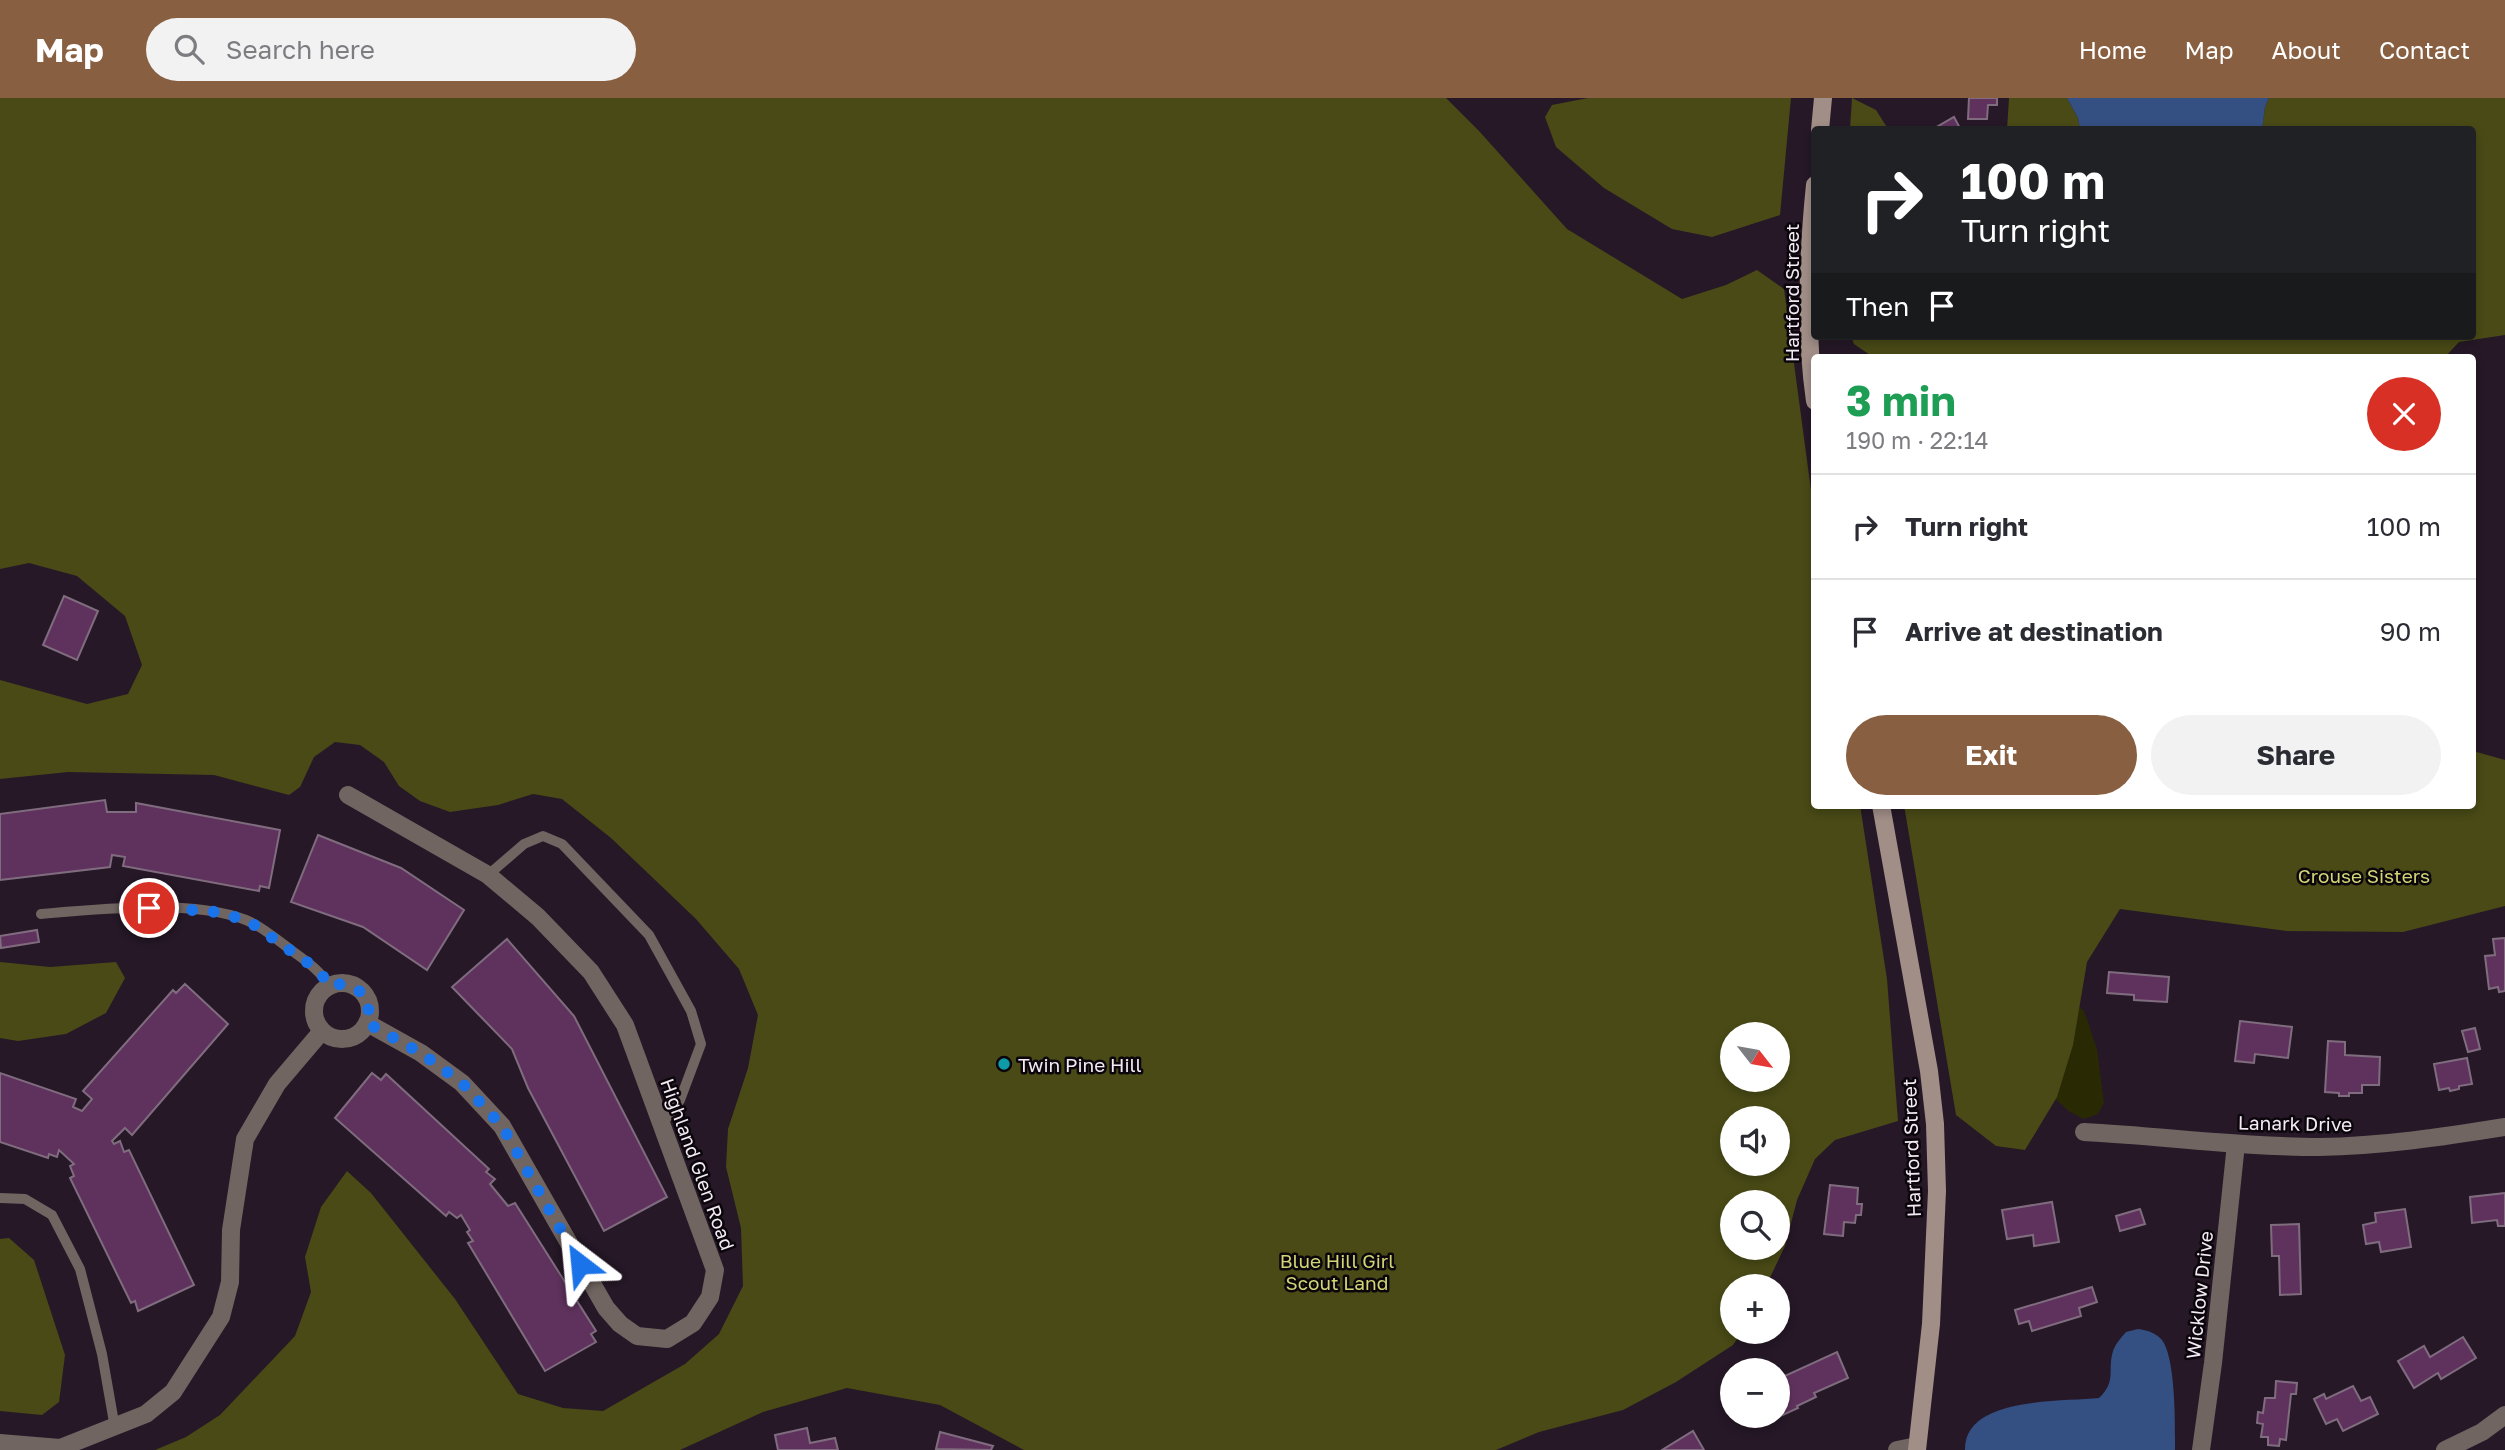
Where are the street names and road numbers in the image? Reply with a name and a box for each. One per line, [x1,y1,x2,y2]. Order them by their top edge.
street label: Hartford Street [1780,224,1803,362]
street label: Highland Glen Road [656,1075,740,1253]
street label: Hartford Street [1897,1078,1925,1218]
street label: Lanark Drive [2238,1111,2352,1135]
street label: Wicklow Drive [2181,1230,2217,1360]

